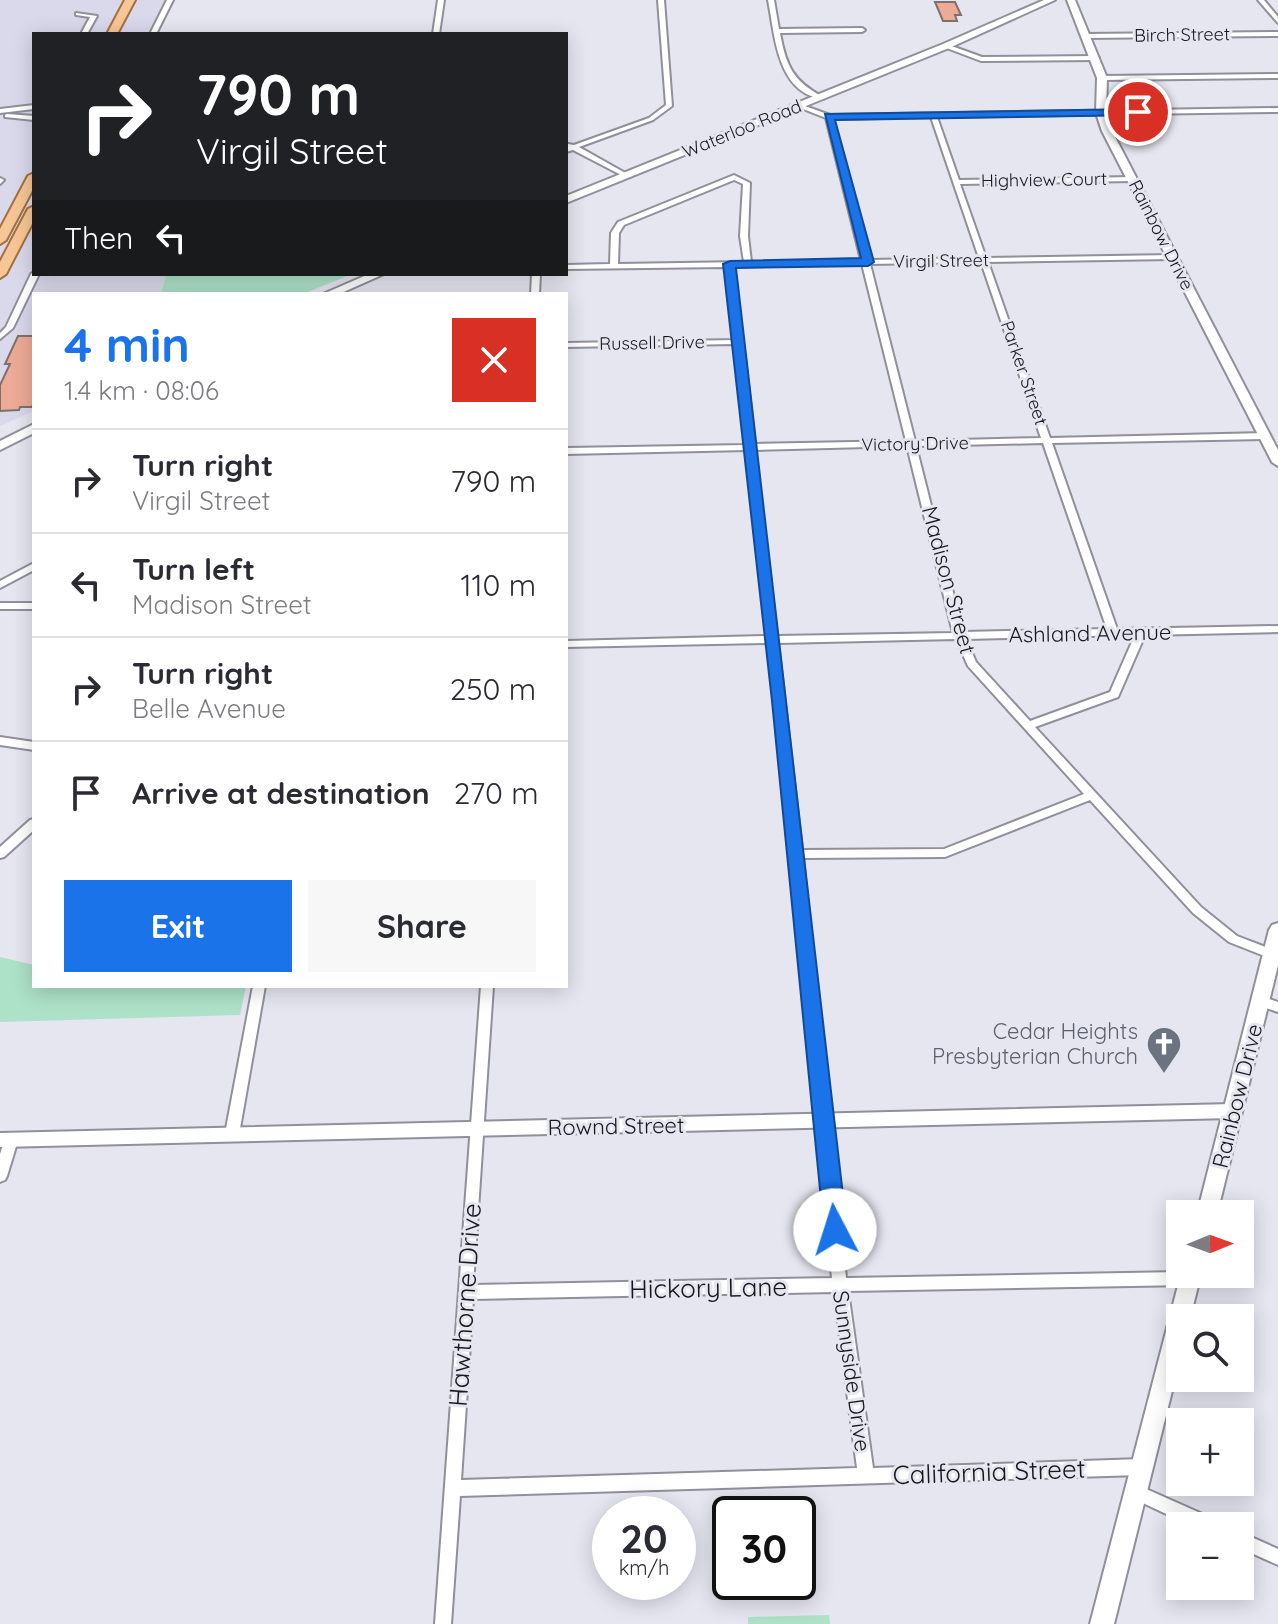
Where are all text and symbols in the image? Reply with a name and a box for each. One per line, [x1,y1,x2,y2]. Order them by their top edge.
street label: Birch Street [1134,22,1230,47]
text: 790 m [196,59,360,129]
icon: right [64,64,168,168]
pin [1104,78,1172,146]
icon: arrive [1116,90,1160,134]
street label: Waterloo Road [679,94,805,163]
text: Virgil Street [196,128,388,173]
street label: Highview Court [981,167,1107,192]
street label: Rainbow Drive [1124,176,1199,294]
icon: left [149,216,193,260]
text: Then [64,219,133,257]
street label: Virgil Street [893,248,989,273]
text: 4 min [64,314,190,374]
button: close [452,318,536,402]
street label: Parker Street [996,318,1053,428]
street label: Russell Drive [599,330,705,355]
text: 1.4 km · 08:06 [64,374,219,407]
street label: Victory Drive [861,431,969,456]
text: Turn right [132,446,273,484]
icon: right [64,459,108,503]
text: 790 m [450,462,536,500]
text: Virgil Street [132,484,270,517]
street label: Madison Street [916,503,982,657]
text: Turn left [132,550,255,588]
icon: left [64,563,108,607]
text: 110 m [460,566,536,604]
text: Madison Street [132,588,312,621]
street label: Ashland Avenue [1008,618,1172,648]
text: Turn right [132,654,273,692]
icon: right [64,667,108,711]
text: 250 m [450,670,536,708]
text: Belle Avenue [132,692,286,725]
icon: arrive [64,771,108,815]
text: Arrive at destination [132,774,430,812]
text: 270 m [454,774,539,812]
button: Exit [64,880,292,972]
button: Share [308,880,536,972]
place label: Cedar Heights Presbyterian Church [932,1017,1138,1070]
street label: Rainbow Drive [1206,1021,1268,1171]
church icon: Cedar Heights Presbyterian Church [1145,1025,1183,1075]
street label: Rownd Street [547,1111,685,1141]
position arrow [793,1188,877,1272]
north arrow [1166,1200,1254,1288]
map controls [1166,1200,1254,1600]
street label: Hawthorne Drive [441,1202,488,1408]
street label: Hickory Lane [629,1270,787,1305]
street label: Sunnyside Drive [827,1289,877,1453]
button: search [1166,1304,1254,1392]
button: + [1166,1408,1254,1496]
street label: California Street [892,1452,1086,1491]
speed limit sign: 30 [712,1496,816,1600]
button: − [1166,1512,1254,1600]
text: 20 [620,1513,668,1563]
text: km/h [619,1555,669,1580]

